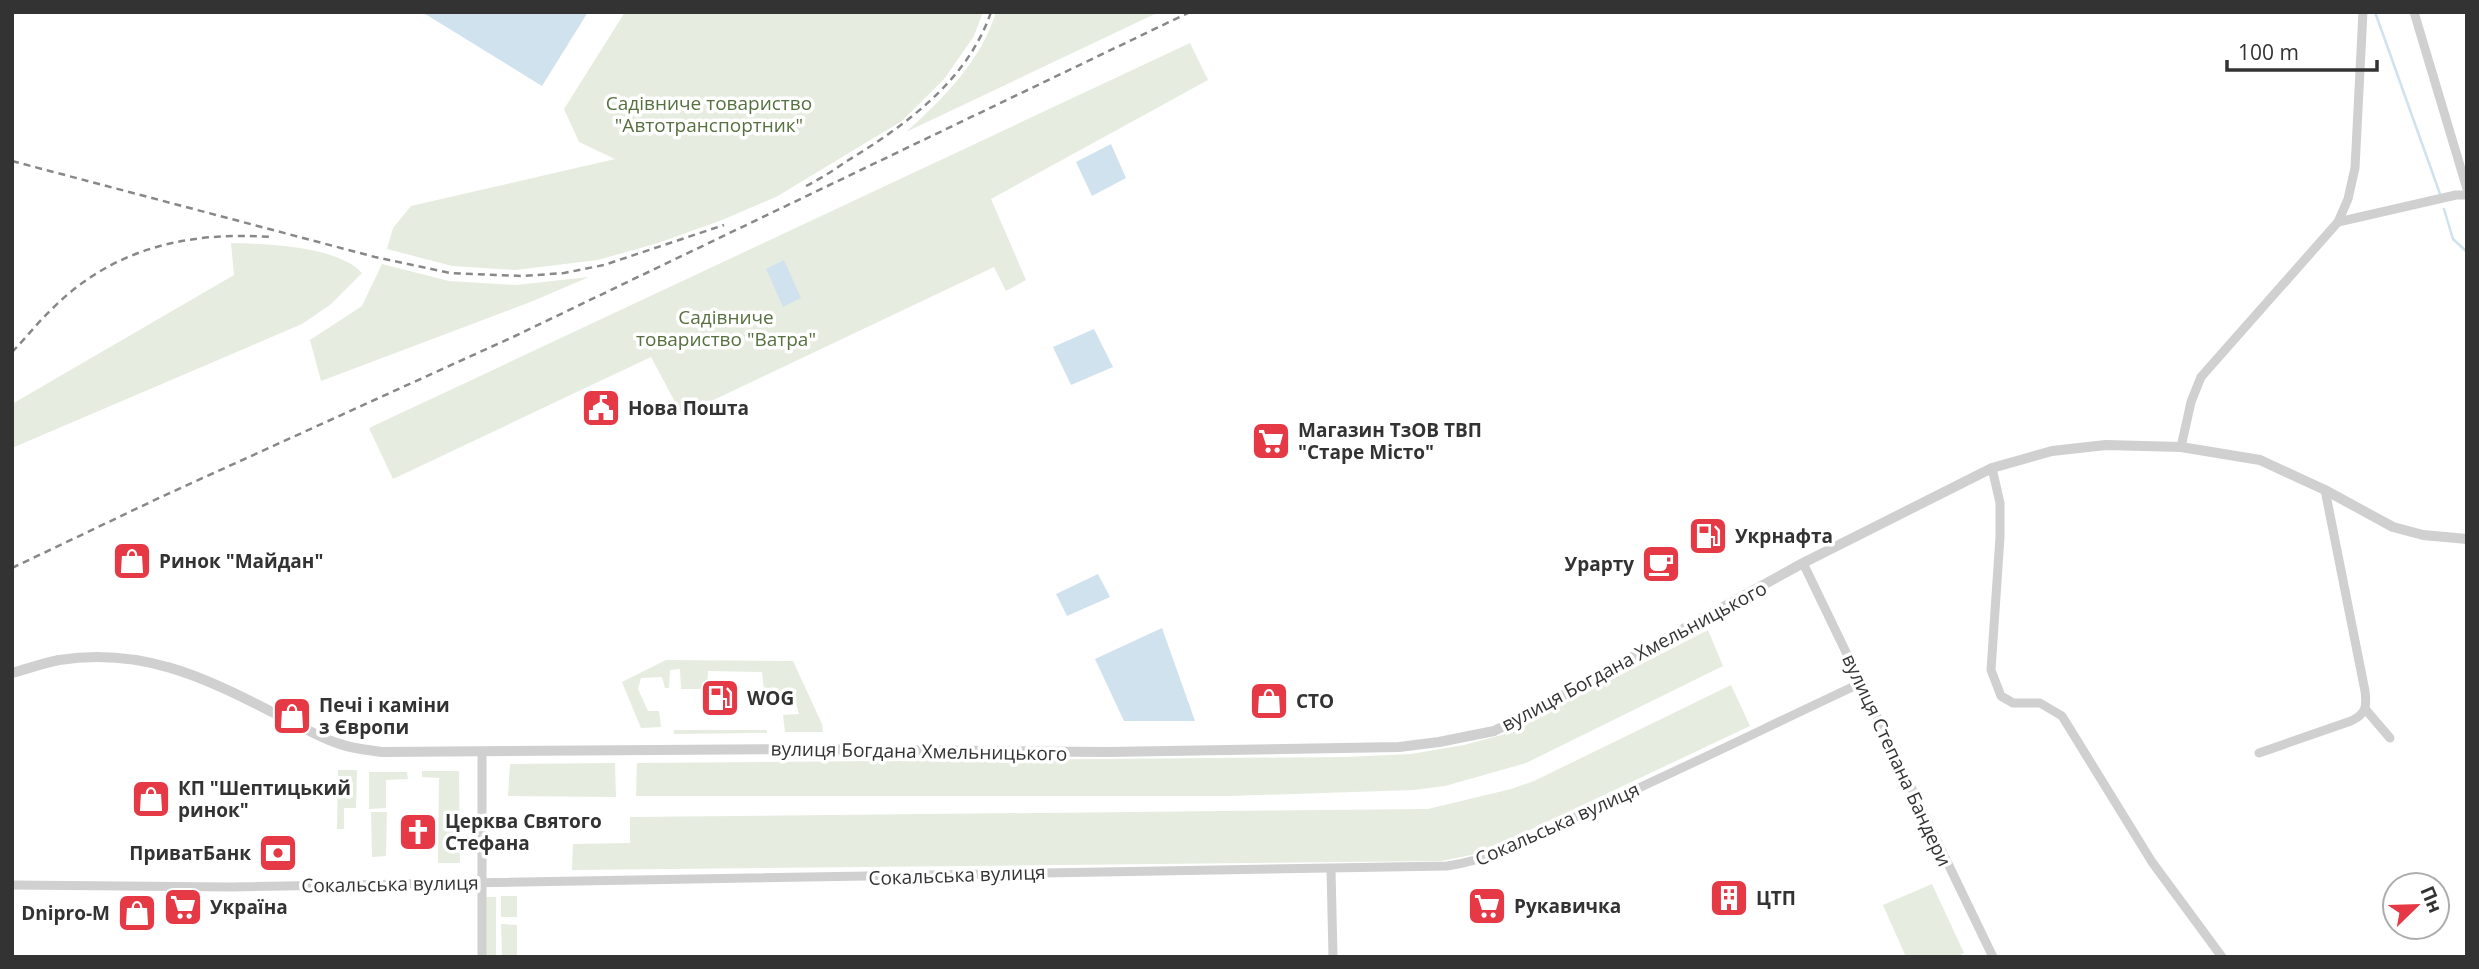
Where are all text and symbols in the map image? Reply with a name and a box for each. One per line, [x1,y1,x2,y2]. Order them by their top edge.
scale bar [2227,28,2378,72]
text: 100 m [2238,38,2299,66]
park label: Садівниче товариство "Автотранспортник" [606,90,812,138]
park label: Садівниче товариство "Ватра" [636,304,816,352]
public building icon: Нова Пошта [580,387,622,429]
place label: Нова Пошта [628,395,749,421]
place label: Магазин ТзОВ ТВП "Старе Місто" [1298,417,1482,465]
supermarket icon: Магазин ТзОВ ТВП "Старе Місто" [1250,420,1292,462]
fuel station icon: Укрнафта [1687,515,1729,557]
place label: Укрнафта [1735,523,1833,549]
shop icon: Ринок "Майдан" [111,540,153,582]
cafe icon: Урарту [1640,543,1682,585]
place label: Ринок "Майдан" [159,548,323,574]
place label: Урарту [1565,551,1634,577]
street label: вулиця Богдана Хмельницького [1497,575,1771,737]
street label: вулиця Степана Бандери [1836,650,1958,870]
fuel station icon: WOG [699,677,741,719]
shop icon: СТО [1248,680,1290,722]
place label: WOG [747,685,794,711]
place label: СТО [1296,688,1334,714]
place label: Печі і каміни з Європи [319,692,450,740]
shop icon: Печі і каміни з Європи [271,695,313,737]
street label: вулиця Богдана Хмельницького [770,735,1068,767]
place label: КП "Шептицький ринок" [178,775,351,823]
street label: Сокальська вулиця [1471,776,1643,872]
shop icon: КП "Шептицький ринок" [130,778,172,820]
place label: Церква Святого Стефана [445,808,602,856]
church icon: Церква Святого Стефана [397,811,439,853]
bank icon: ПриватБанк [257,832,299,874]
place label: ПриватБанк [129,840,251,866]
street label: Сокальська вулиця [868,859,1046,891]
street label: Сокальська вулиця [301,869,479,899]
north arrow [2381,871,2451,941]
building icon: ЦТП [1708,877,1750,919]
text: Пн [2414,882,2449,917]
supermarket icon: Рукавичка [1466,885,1508,927]
place label: ЦТП [1756,885,1796,911]
supermarket icon: Україна [162,886,204,928]
shop icon: Dnipro-M [116,892,158,934]
place label: Рукавичка [1514,893,1621,919]
place label: Україна [210,894,288,920]
place label: Dnipro-M [21,900,110,926]

